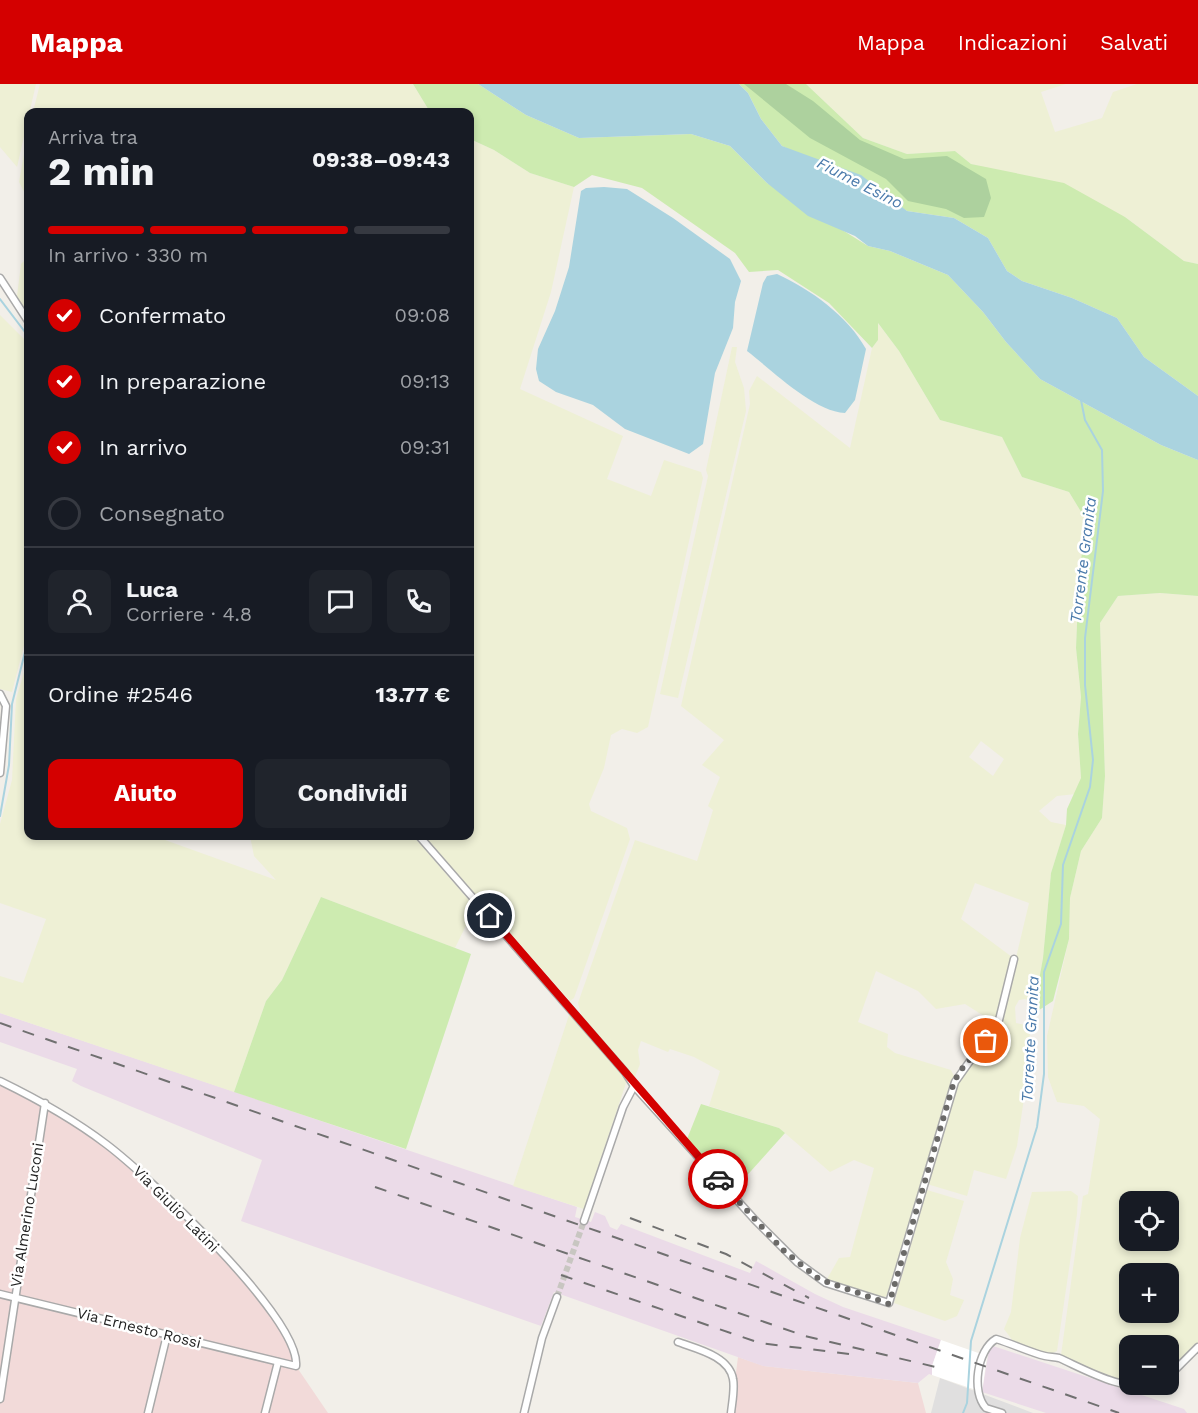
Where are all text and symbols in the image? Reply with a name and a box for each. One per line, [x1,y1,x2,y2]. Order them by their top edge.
text: Mappa [30,26,123,59]
text: Mappa [857,30,925,55]
text: Indicazioni [958,30,1067,55]
text: Salvati [1100,30,1168,55]
text: Arriva tra [48,125,138,149]
text: 09:38–09:43 [312,147,450,172]
text: 2 min [48,149,155,194]
water label: Fiume Esino [814,153,906,213]
text: In arrivo · 330 m [48,243,208,267]
icon: check [48,299,81,332]
text: Confermato [99,303,226,328]
text: 09:08 [395,303,450,327]
icon: check [48,365,81,398]
text: In preparazione [99,369,266,394]
text: 09:13 [400,369,450,393]
icon: check [48,431,81,464]
text: In arrivo [99,435,187,460]
text: 09:31 [400,435,450,459]
water label: Torrente Granita [1066,496,1100,624]
text: Consegnato [99,501,225,526]
button: person [48,570,111,633]
button: chat [309,570,372,633]
button: phone [387,570,450,633]
text: Luca [126,577,178,602]
text: Corriere · 4.8 [126,602,252,626]
text: Ordine #2546 [48,682,193,707]
text: 13.77 € [376,682,450,707]
button: Aiuto [48,759,243,828]
button: Condividi [255,759,450,828]
pin [464,890,515,941]
icon: home [473,899,506,932]
water label: Torrente Granita [1017,975,1043,1103]
pin [960,1015,1011,1066]
icon: bag [969,1024,1002,1057]
street label: Via Almerino Luconi [7,1141,47,1289]
courier [688,1149,748,1209]
street label: Via Giulio Latini [129,1162,223,1256]
icon: car [702,1163,735,1196]
map controls [1119,1191,1179,1395]
button: locate [1119,1191,1179,1251]
button: + [1119,1263,1179,1323]
street label: Via Ernesto Rossi [75,1304,203,1352]
button: − [1119,1335,1179,1395]

